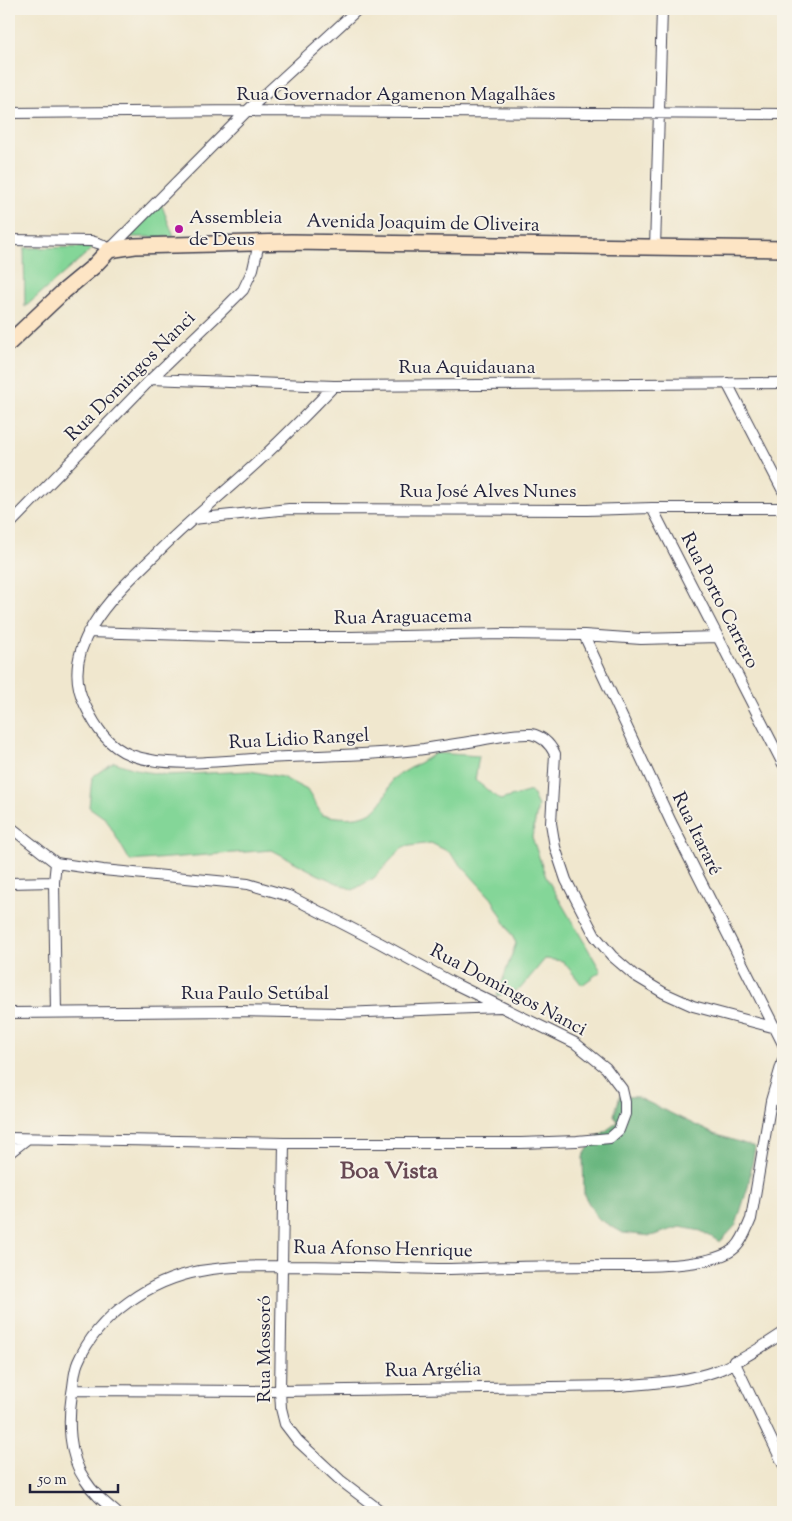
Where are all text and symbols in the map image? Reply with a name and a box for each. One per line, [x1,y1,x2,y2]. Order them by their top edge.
street label: Rua Governador Agamenon Magalhães [237,82,555,109]
place label: Assembleia de Deus [189,205,282,254]
street label: Avenida Joaquim de Oliveira [306,208,540,240]
marker: Assembleia de Deus [173,223,185,235]
street label: Rua Domingos Nanci [60,306,202,448]
street label: Rua Aquidauana [399,355,536,382]
street label: Rua José Alves Nunes [400,479,576,506]
street label: Rua Porto Carrero [673,528,765,674]
street label: Rua Araguacema [334,603,473,633]
street label: Rua Lidio Rangel [228,723,370,757]
street label: Rua Itararé [664,788,728,880]
street label: Rua Domingos Nanci [425,938,591,1044]
street label: Rua Paulo Setúbal [181,981,329,1008]
district label: Boa Vista [340,1155,439,1189]
street label: Rua Afonso Henrique [293,1235,473,1265]
street label: Rua Mossoró [252,1295,279,1403]
street label: Rua Argélia [385,1357,482,1385]
scale bar [30,1461,118,1493]
text: 50 m [37,1470,67,1491]

